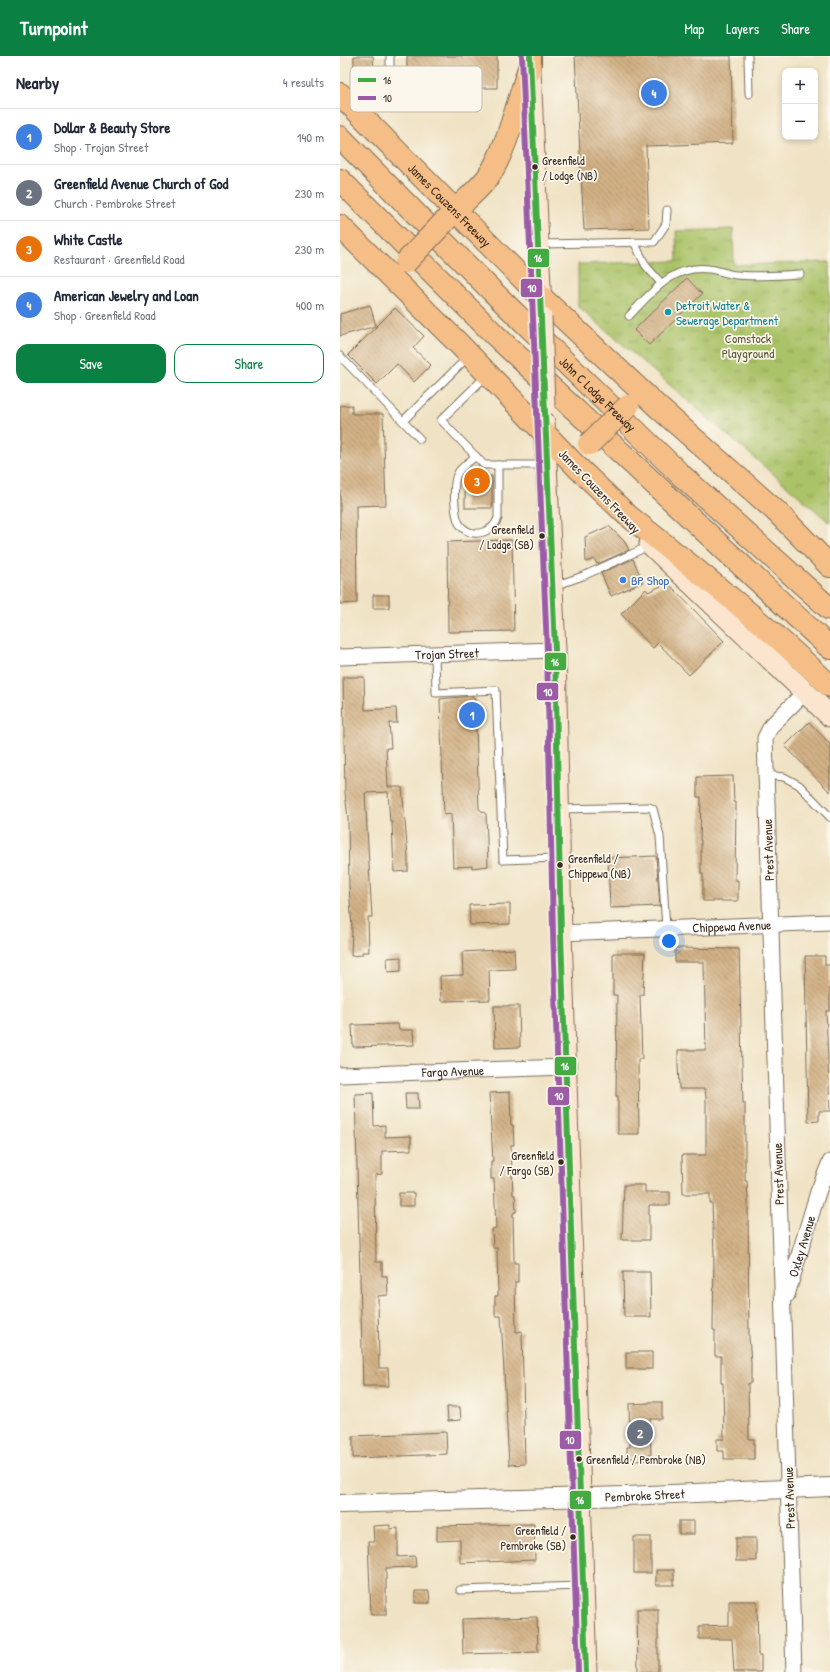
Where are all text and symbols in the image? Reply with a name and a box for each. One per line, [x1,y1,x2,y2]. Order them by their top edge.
text: Turnpoint [20,15,88,41]
text: Map [684,19,704,38]
text: Layers [726,19,759,38]
text: Share [781,19,810,38]
legend [350,66,482,112]
map controls [782,68,818,140]
button: + [782,68,818,104]
text: Nearby [16,71,59,94]
text: 4 results [283,73,324,91]
text: 16 [383,73,392,87]
pin: 4 [641,78,667,108]
text: 10 [383,91,392,105]
button: − [782,104,818,140]
text: Dollar & Beauty Store [54,117,170,138]
text: 1 [27,128,31,146]
text: 140 m [297,128,324,146]
text: Shop · Trojan Street [54,138,148,156]
place label: Greenfield / Lodge (NB) [542,152,598,184]
street label: James Couzens Freeway [404,159,496,251]
marker: Greenfield / Lodge (NB) [530,162,540,172]
text: Greenfield Avenue Church of God [54,173,228,194]
text: 2 [26,184,32,202]
text: 230 m [294,184,324,202]
text: Church · Pembroke Street [54,194,176,212]
text: White Castle [54,229,122,250]
text: 3 [26,240,32,258]
text: 230 m [294,240,324,258]
line badge: 16 [527,248,550,268]
text: Restaurant · Greenfield Road [54,250,185,268]
text: 16 [534,251,543,265]
line badge: 10 [520,278,543,298]
text: 10 [528,281,537,295]
text: American Jewelry and Loan [54,285,199,306]
text: 4 [27,296,31,314]
text: 400 m [296,296,324,314]
place label: Detroit Water & Sewerage Department [676,296,779,329]
text: Shop · Greenfield Road [54,306,155,324]
marker: Detroit Water & Sewerage Department [663,307,673,317]
park label: Comstock Playground [722,329,774,362]
button: Save [16,344,166,383]
button: Share [174,344,324,383]
street label: John C Lodge Freeway [555,352,640,436]
street label: James Couzens Freeway [555,445,645,538]
pin: 3 [464,466,490,496]
place label: Greenfield / Lodge (SB) [479,521,534,553]
marker: Greenfield / Lodge (SB) [537,531,547,541]
place label: BP Shop [631,571,670,589]
marker: BP Shop [618,575,628,585]
street label: Trojan Street [415,643,480,664]
line badge: 16 [544,652,567,671]
text: 16 [551,655,560,669]
line badge: 10 [536,682,559,701]
text: 10 [544,685,553,699]
pin: 1 [459,700,485,730]
street label: Prest Avenue [758,819,778,881]
place label: Greenfield / Chippewa (NB) [568,850,631,882]
marker: Greenfield / Chippewa (NB) [555,860,565,870]
street label: Chippewa Avenue [692,915,772,937]
your location [659,931,679,951]
line badge: 16 [554,1056,577,1076]
text: 16 [561,1059,570,1073]
street label: Fargo Avenue [421,1061,484,1081]
line badge: 10 [547,1086,570,1106]
text: 10 [555,1089,564,1103]
street label: Prest Avenue [768,1143,788,1205]
place label: Greenfield / Fargo (SB) [499,1147,554,1179]
marker: Greenfield / Fargo (SB) [556,1157,566,1167]
street label: Oxley Avenue [784,1213,819,1279]
pin: 2 [627,1418,653,1448]
line badge: 10 [559,1430,582,1450]
text: 10 [566,1433,575,1447]
place label: Greenfield / Pembroke (NB) [586,1451,706,1468]
marker: Greenfield / Pembroke (NB) [574,1454,584,1464]
street label: Prest Avenue [779,1467,799,1529]
street label: Pembroke Street [605,1484,686,1506]
line badge: 16 [569,1490,592,1510]
text: 16 [576,1493,585,1507]
place label: Greenfield / Pembroke (SB) [500,1522,566,1554]
marker: Greenfield / Pembroke (SB) [568,1532,578,1542]

